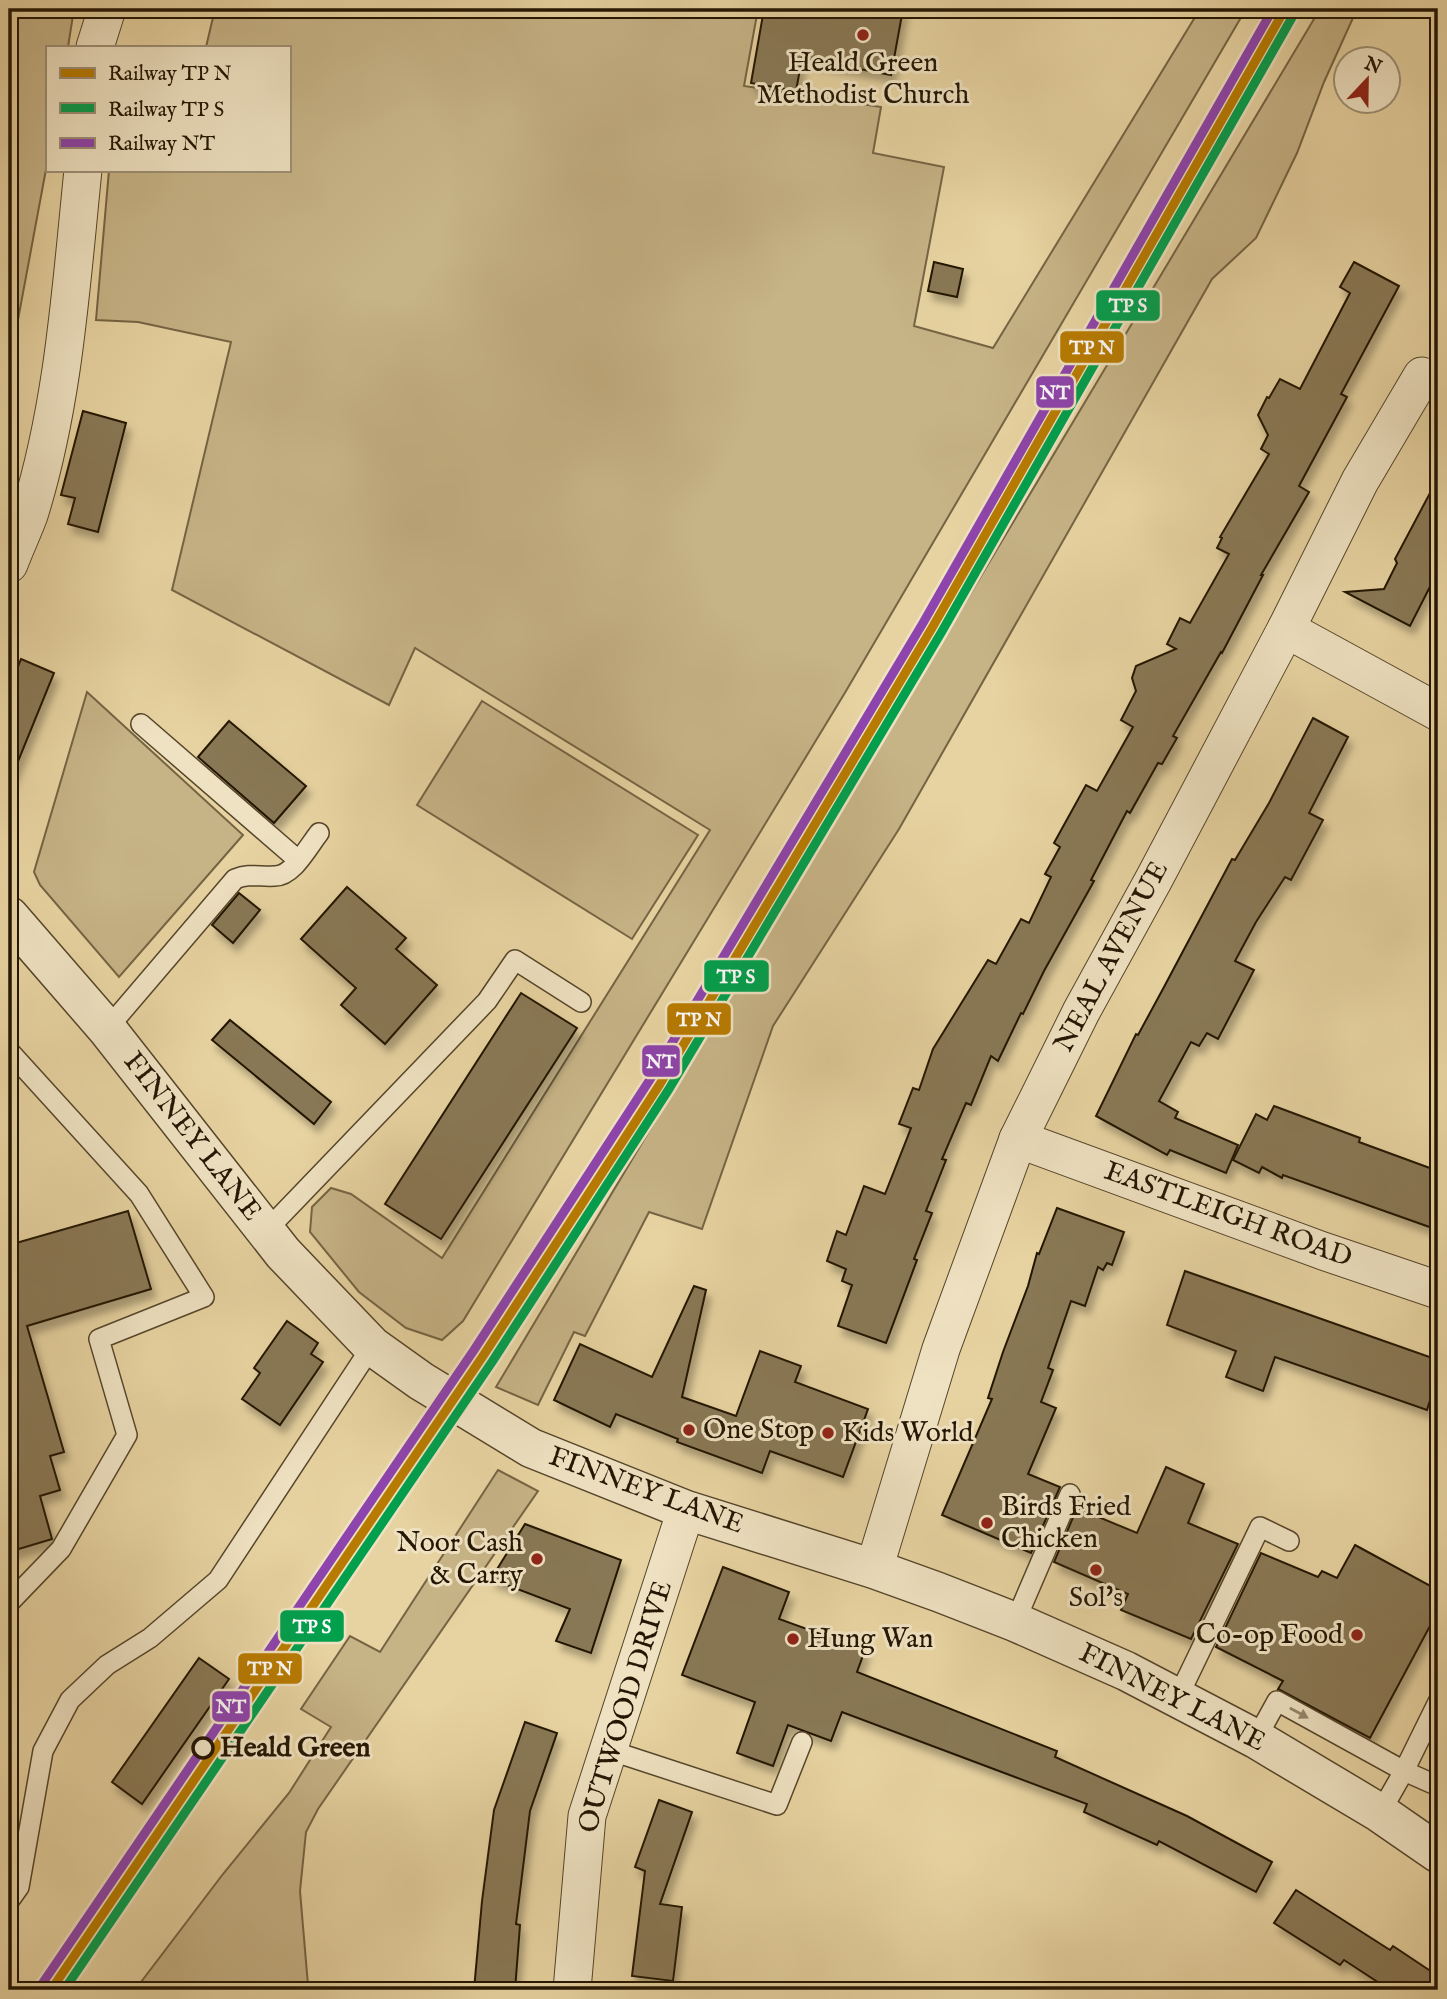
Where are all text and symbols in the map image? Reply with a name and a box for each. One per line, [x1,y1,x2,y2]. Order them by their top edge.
marker: Heald Green Methodist Church [855,27,871,43]
legend [46,46,290,172]
place label: Heald Green Methodist Church [757,46,970,113]
north arrow [1332,46,1402,116]
text: N [1360,52,1385,81]
text: Railway TP N [108,61,232,88]
text: Railway TP S [108,97,224,124]
text: Railway NT [108,131,216,158]
line badge: TP S [1095,289,1161,322]
text: TP S [1108,295,1148,319]
line badge: TP N [1059,330,1125,364]
text: TP N [1068,337,1115,361]
line badge: NT [1035,375,1075,409]
text: NT [1039,382,1071,406]
street label: NEAL AVENUE [1047,856,1177,1058]
line badge: TP S [703,959,770,993]
text: TP S [716,966,756,990]
line badge: TP N [666,1002,732,1036]
text: TP N [675,1009,722,1033]
line badge: NT [641,1044,681,1078]
street label: FINNEY LANE [115,1045,269,1229]
text: NT [645,1051,677,1075]
street label: EASTLEIGH ROAD [1099,1154,1357,1276]
place label: One Stop [703,1413,814,1448]
place label: Kids World [842,1416,974,1451]
marker: One Stop [681,1422,697,1438]
marker: Kids World [820,1425,836,1441]
street label: FINNEY LANE [544,1440,748,1542]
place label: Birds Fried Chicken [1001,1490,1131,1557]
marker: Birds Fried Chicken [979,1515,995,1531]
place label: Noor Cash & Carry [396,1526,523,1593]
marker: Noor Cash & Carry [529,1551,545,1567]
marker: Sol's [1088,1562,1104,1578]
street label: OUTWOOD DRIVE [571,1577,681,1837]
place label: Sol's [1069,1581,1123,1616]
line badge: TP S [279,1609,345,1643]
text: TP S [292,1616,332,1640]
place label: Co-op Food [1196,1618,1343,1653]
place label: Hung Wan [807,1622,933,1657]
marker: Co-op Food [1349,1627,1365,1643]
marker: Hung Wan [785,1631,801,1647]
street label: FINNEY LANE [1073,1636,1271,1760]
line badge: TP N [237,1652,303,1685]
text: TP N [246,1658,293,1682]
line badge: NT [211,1690,251,1723]
text: NT [215,1696,247,1720]
one-way arrow [1289,1707,1309,1719]
place label: Heald Green [220,1731,370,1766]
marker: Heald Green [192,1737,214,1759]

